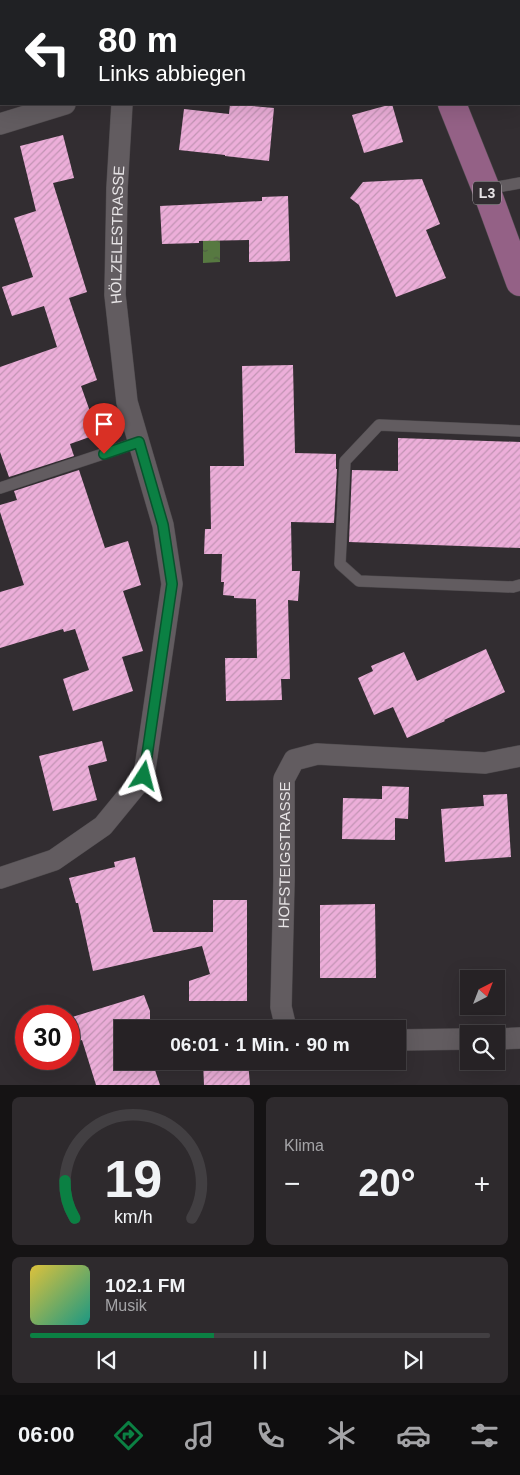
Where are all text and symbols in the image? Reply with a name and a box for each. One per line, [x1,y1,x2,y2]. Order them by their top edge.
icon: left [15,20,80,85]
text: 80 m [98,20,178,59]
text: Links abbiegen [98,61,246,86]
street label: HÖLZELESTRASSE [106,165,127,305]
road number: L3 [473,182,501,204]
pin [83,403,125,454]
icon: arrive [90,410,118,438]
position arrow [117,749,169,801]
street label: HOFSTEIGSTRASSE [274,781,293,928]
north arrow [460,970,505,1015]
map controls [460,970,505,1070]
speed limit sign: 30 [15,1005,80,1070]
button: search [460,1025,505,1070]
text: 06:01 · 1 Min. · 90 m [170,1034,350,1055]
text: Klima [284,1137,324,1154]
text: 19 [104,1150,162,1208]
text: 20° [358,1162,416,1204]
text: − [284,1168,300,1199]
text: + [474,1168,490,1199]
text: km/h [114,1207,152,1227]
text: 102.1 FM [105,1275,185,1296]
text: Musik [105,1297,147,1314]
icon: previous [93,1346,121,1374]
icon: pause [246,1346,274,1374]
icon: next [399,1346,427,1374]
icon: directions [111,1418,146,1453]
icon: music [182,1418,217,1453]
icon: phone [253,1418,288,1453]
icon: climate [324,1418,359,1453]
icon: car [396,1418,431,1453]
icon: filters [467,1418,502,1453]
text: 06:00 [18,1422,74,1447]

